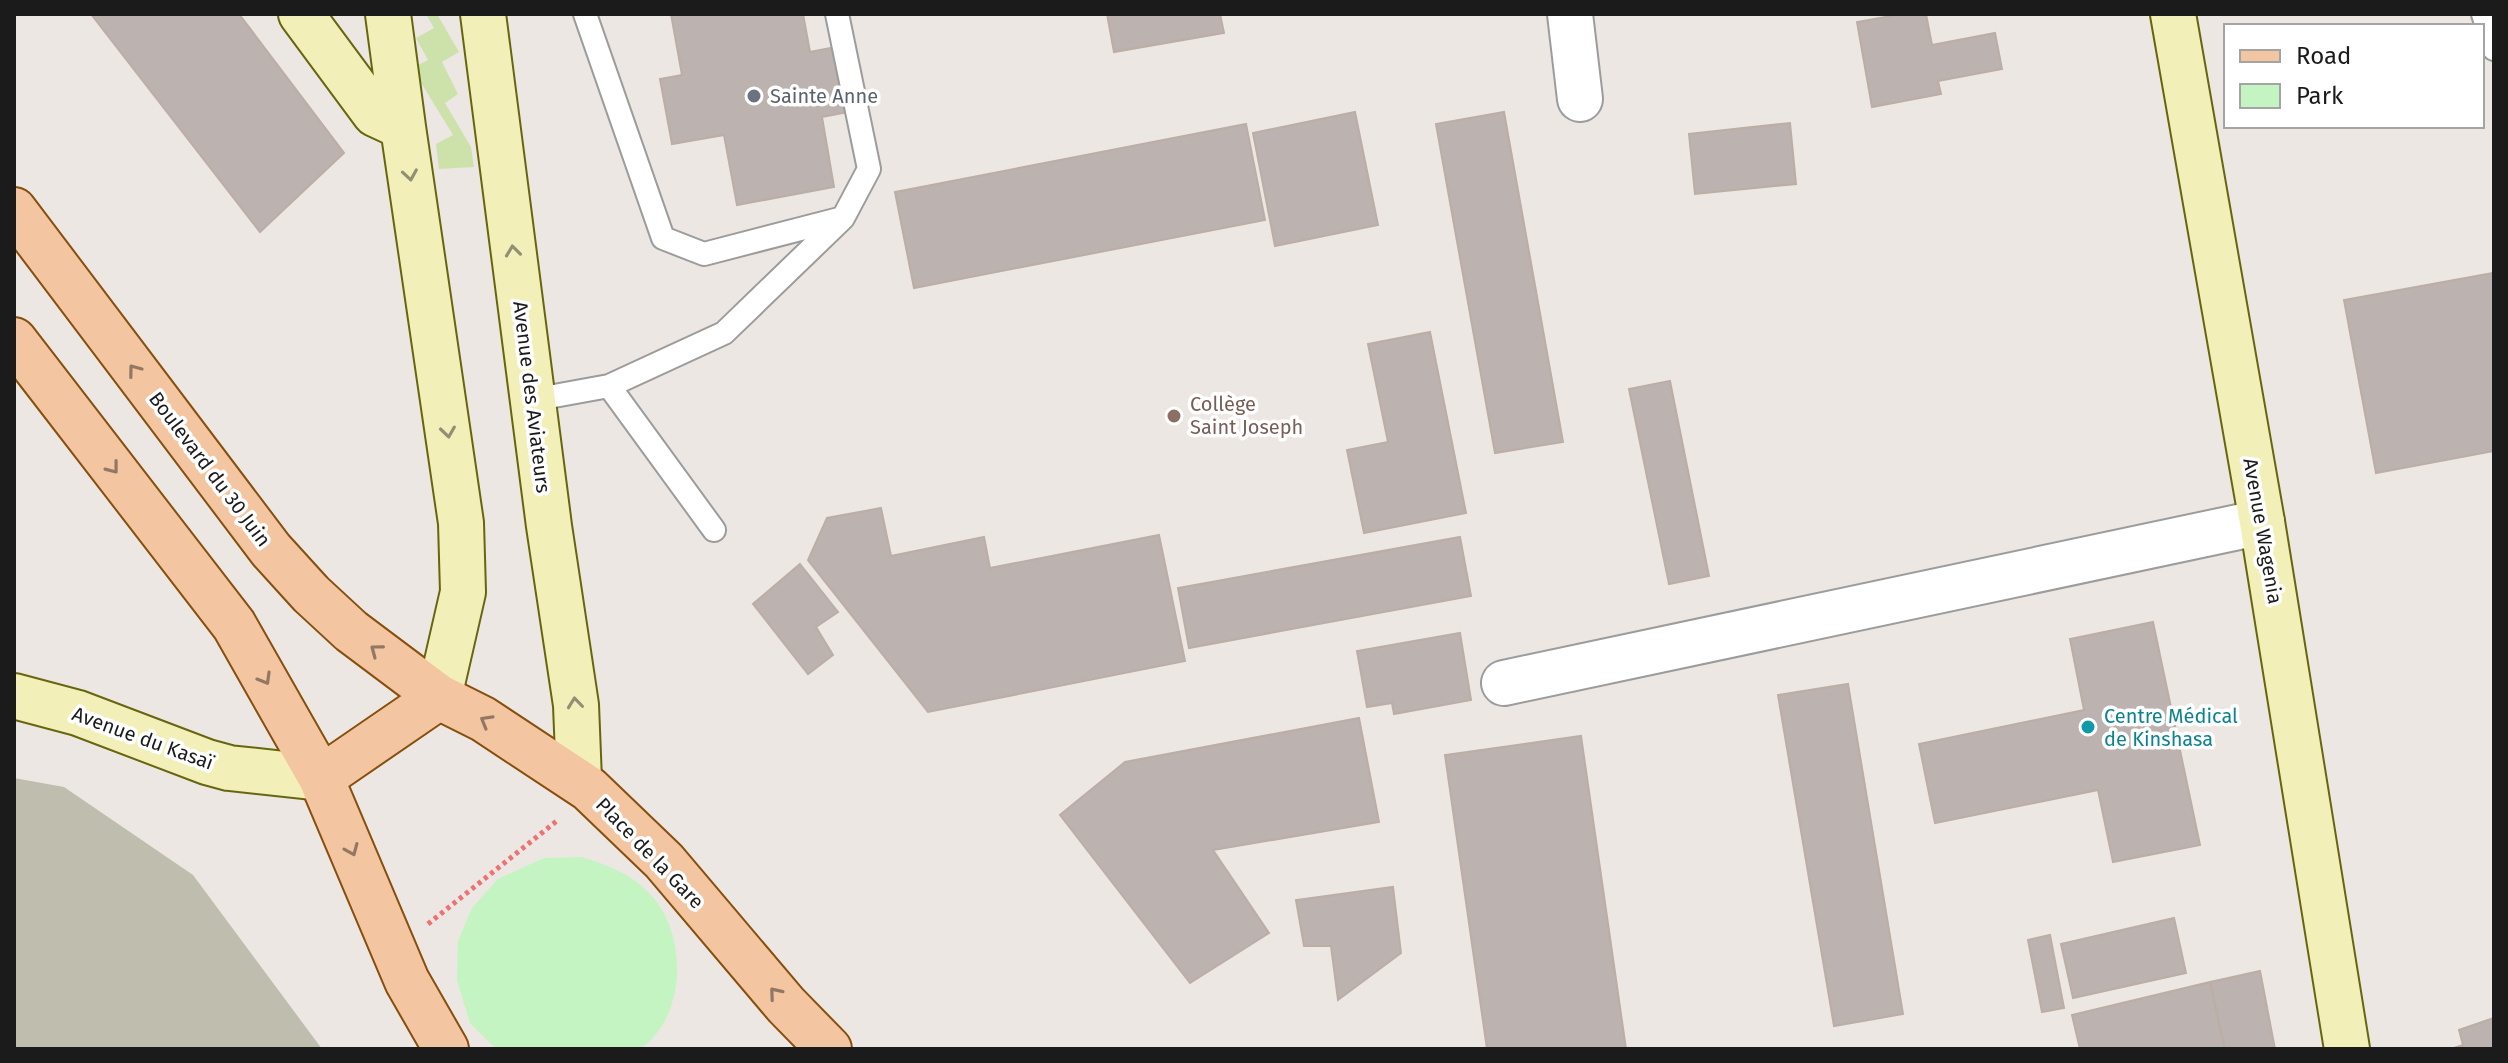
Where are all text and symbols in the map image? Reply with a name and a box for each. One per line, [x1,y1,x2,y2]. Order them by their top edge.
legend [2224,24,2484,128]
text: Road [2296,42,2351,70]
text: Park [2296,82,2344,110]
place label: Sainte Anne [770,84,878,108]
marker: Sainte Anne [745,87,763,105]
one-way arrow [401,168,418,181]
one-way arrow [505,244,522,257]
street label: Avenue des Aviateurs [508,300,556,494]
one-way arrow [130,364,144,379]
street label: Boulevard du 30 Juin [144,387,276,551]
place label: Collège Saint Joseph [1190,392,1303,439]
marker: Collège Saint Joseph [1165,407,1183,425]
one-way arrow [439,425,456,439]
street label: Avenue Wagenia [2238,456,2288,606]
one-way arrow [103,459,117,474]
one-way arrow [371,646,385,660]
one-way arrow [255,670,271,685]
one-way arrow [566,696,583,709]
street label: Avenue du Kasaï [69,701,218,775]
place label: Centre Médical de Kinshasa [2104,704,2238,751]
one-way arrow [480,715,495,731]
marker: Centre Médical de Kinshasa [2079,718,2097,736]
street label: Place de la Gare [591,792,709,914]
one-way arrow [342,842,358,856]
one-way arrow [770,987,785,1002]

